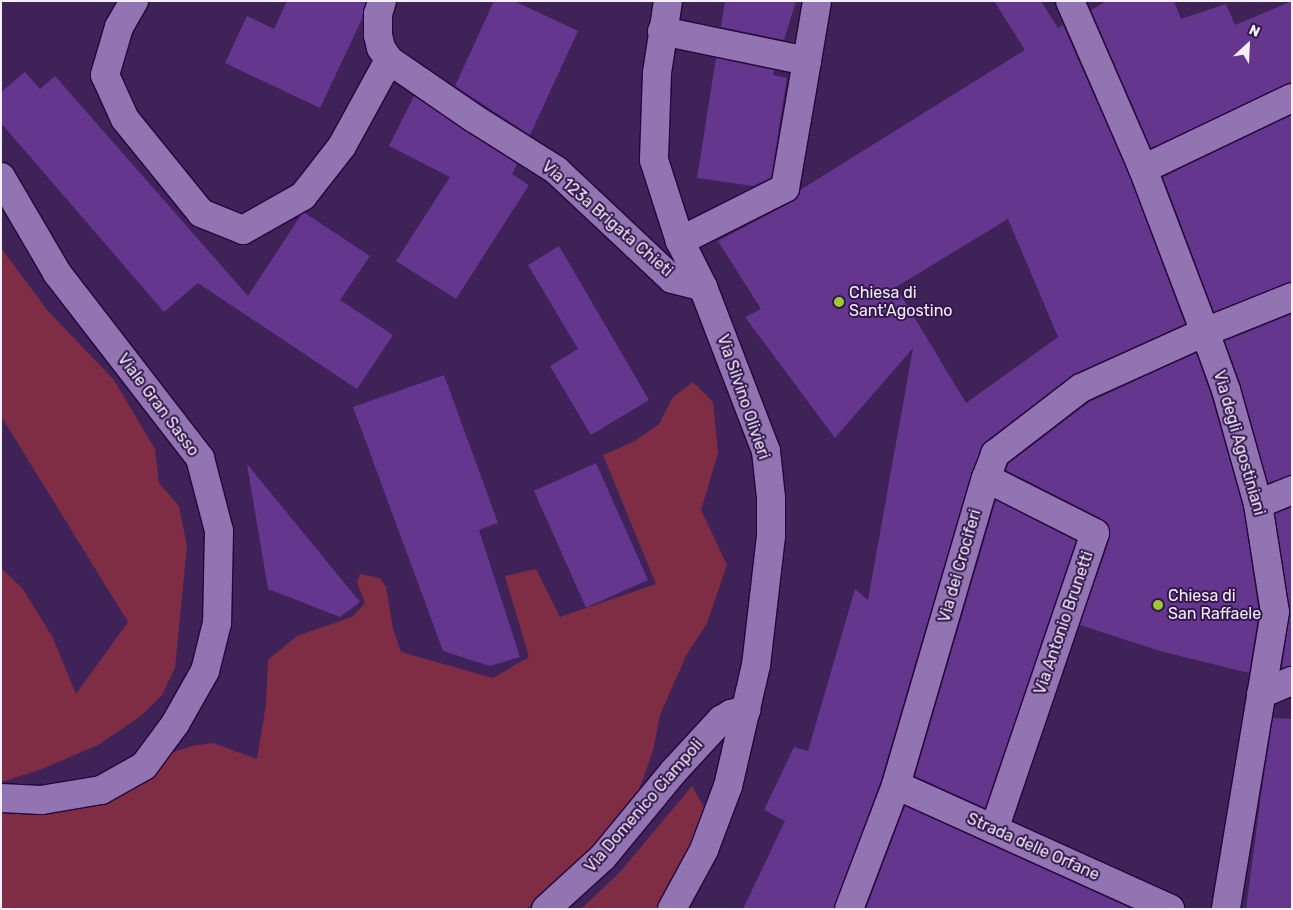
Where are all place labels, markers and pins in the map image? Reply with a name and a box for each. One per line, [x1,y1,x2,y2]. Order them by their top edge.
place label: Chiesa di Sant'Agostino [849,283,953,321]
marker: Chiesa di Sant'Agostino [833,296,845,308]
place label: Chiesa di San Raffaele [1168,586,1261,624]
marker: Chiesa di San Raffaele [1152,599,1164,611]

